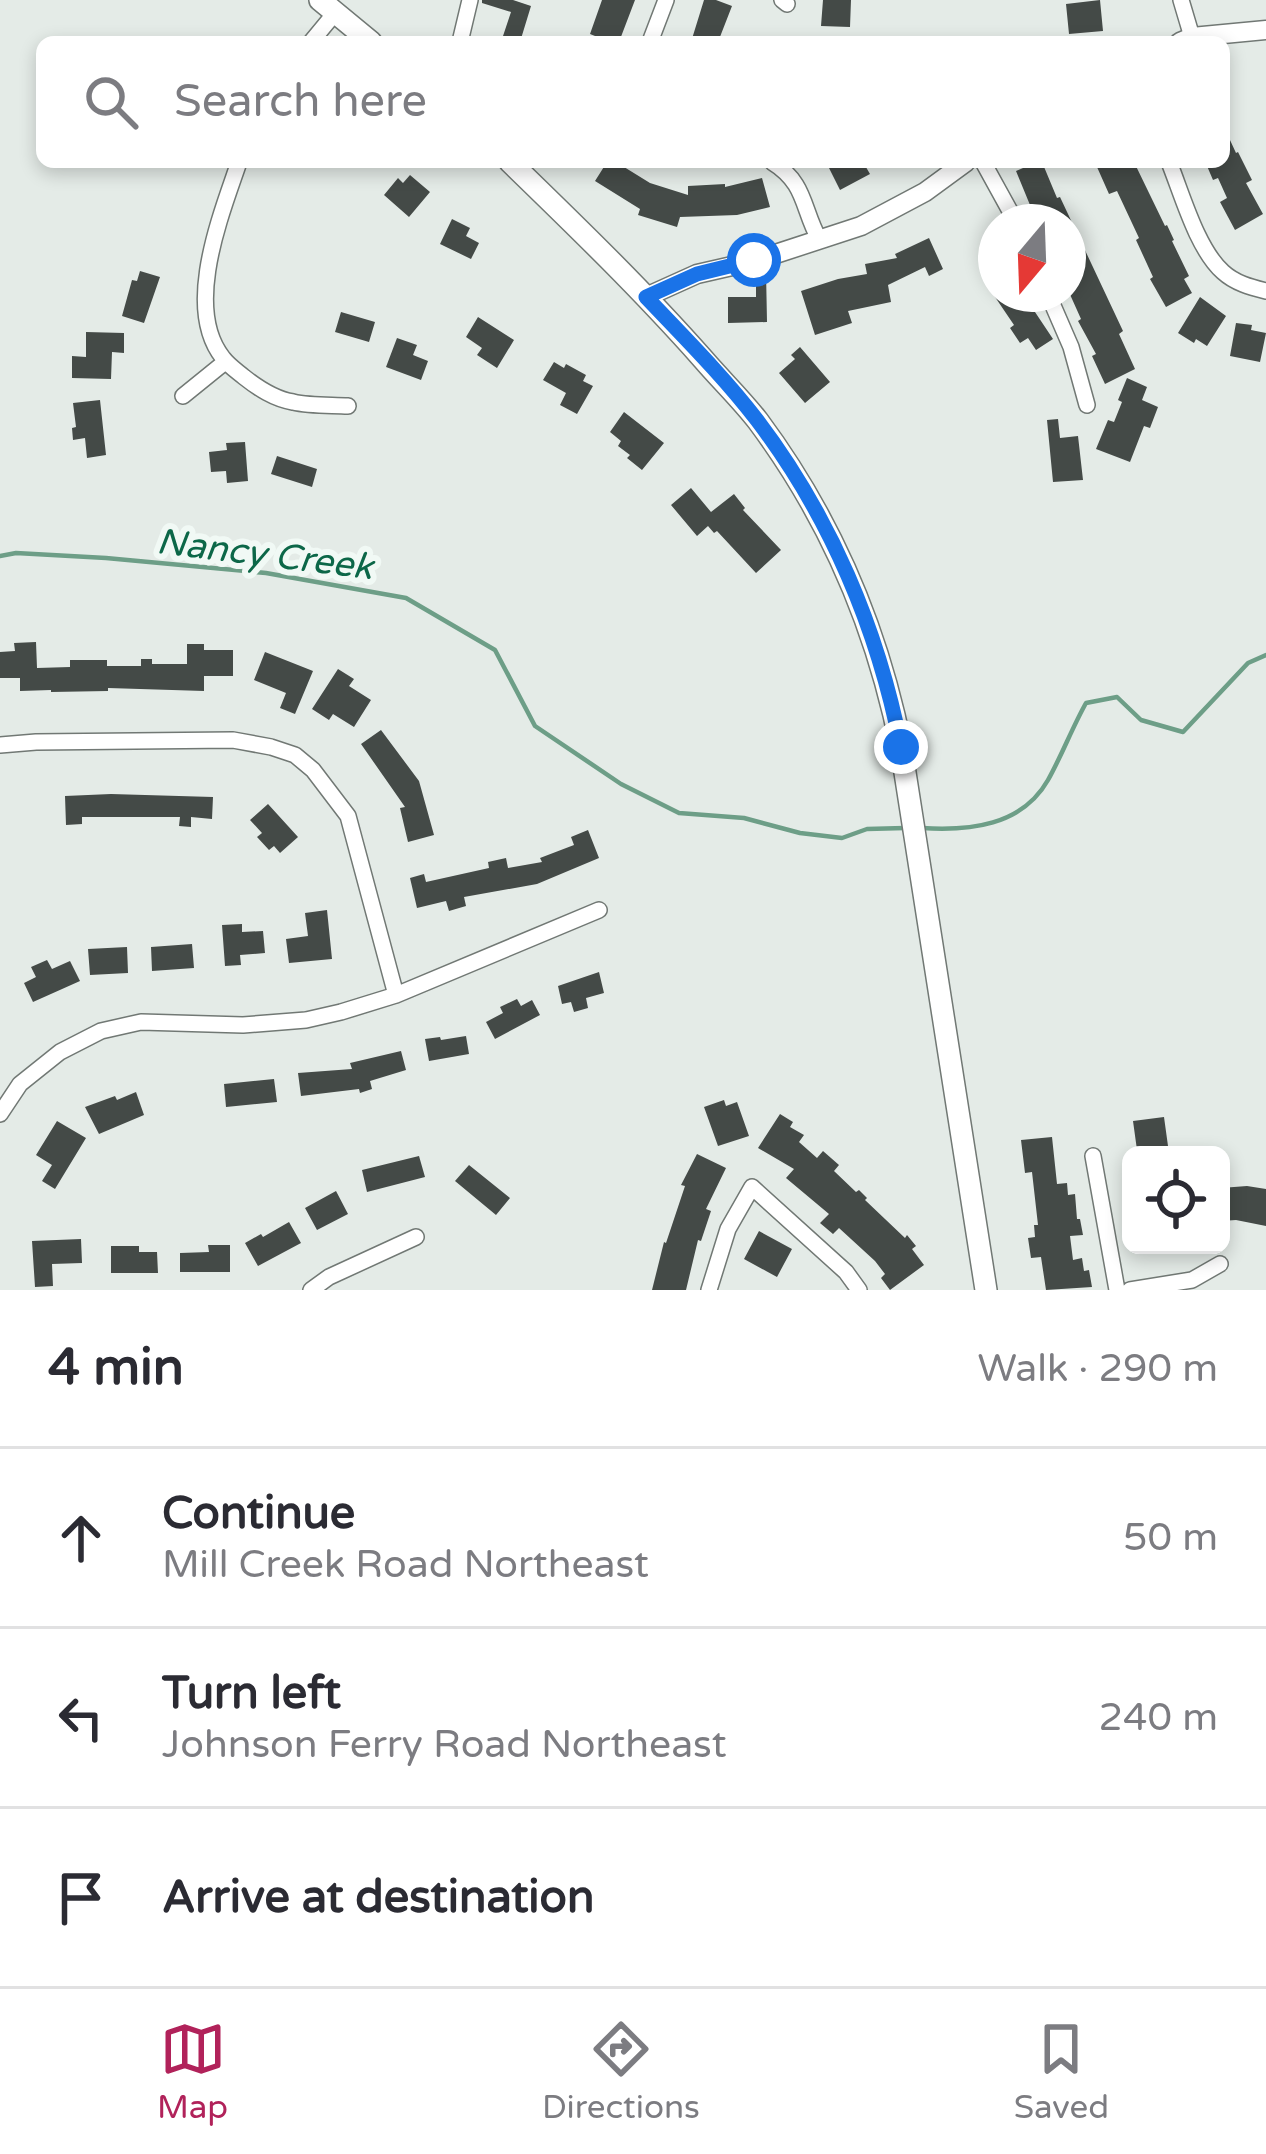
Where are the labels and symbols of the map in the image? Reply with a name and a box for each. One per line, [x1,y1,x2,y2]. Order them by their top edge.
north arrow [978,204,1086,312]
route start [727,233,781,287]
water label: Nancy Creek [154,520,378,589]
route end [874,720,928,774]

